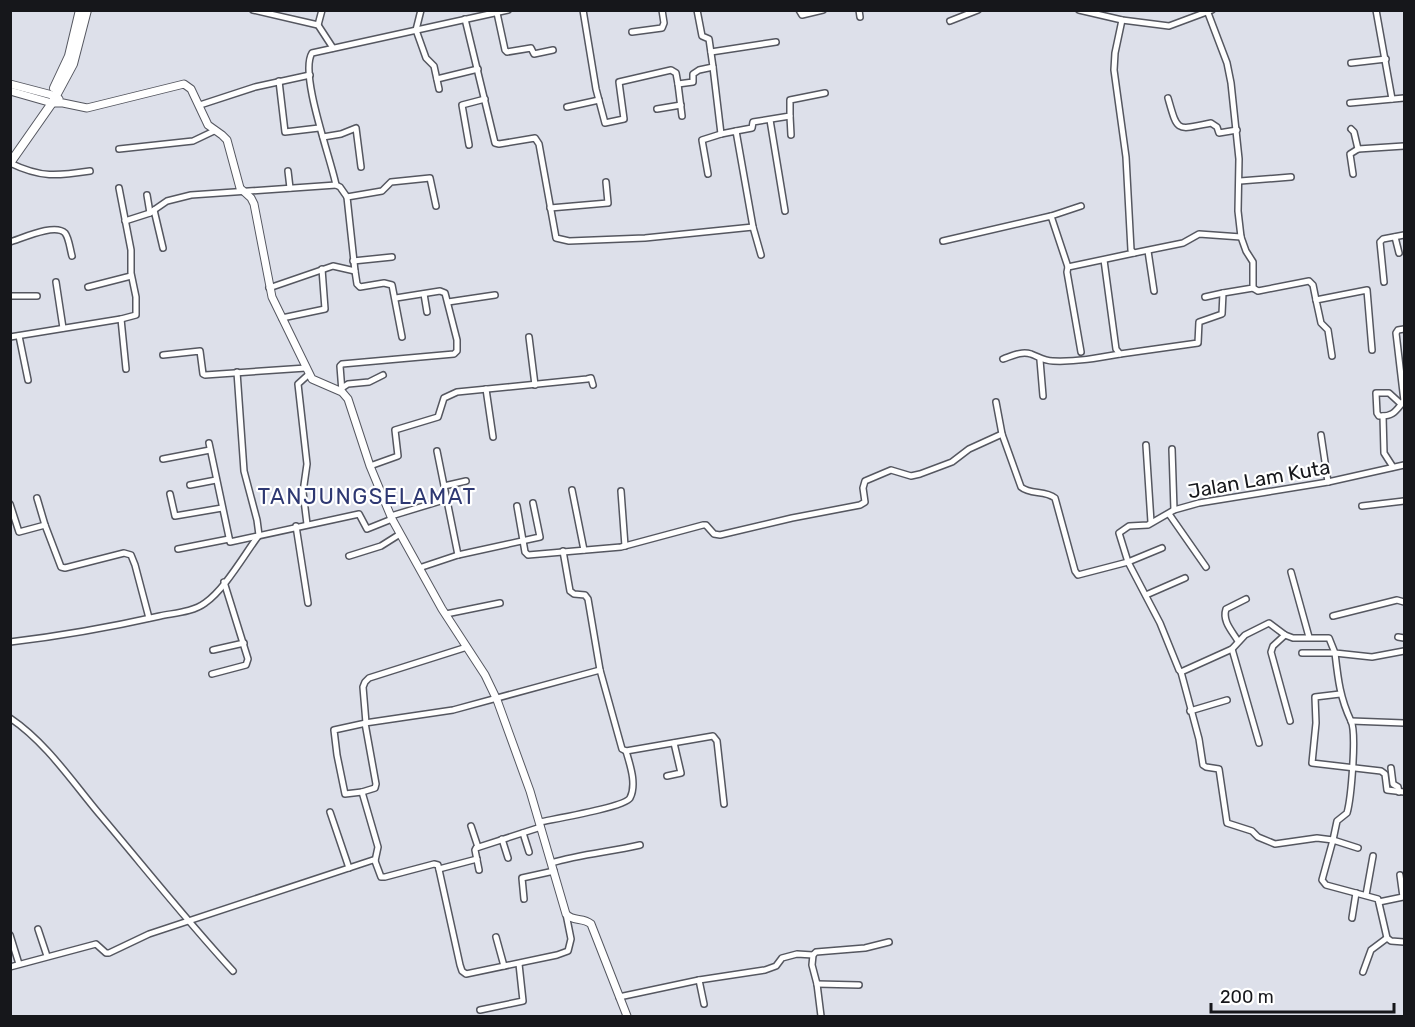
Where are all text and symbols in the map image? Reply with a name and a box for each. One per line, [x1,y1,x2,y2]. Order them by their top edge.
street label: Jalan Lam Kuta [1186,455,1332,503]
district label: TANJUNGSELAMAT [257,483,477,510]
scale bar [1211,976,1394,1014]
text: 200 m [1220,986,1274,1008]

